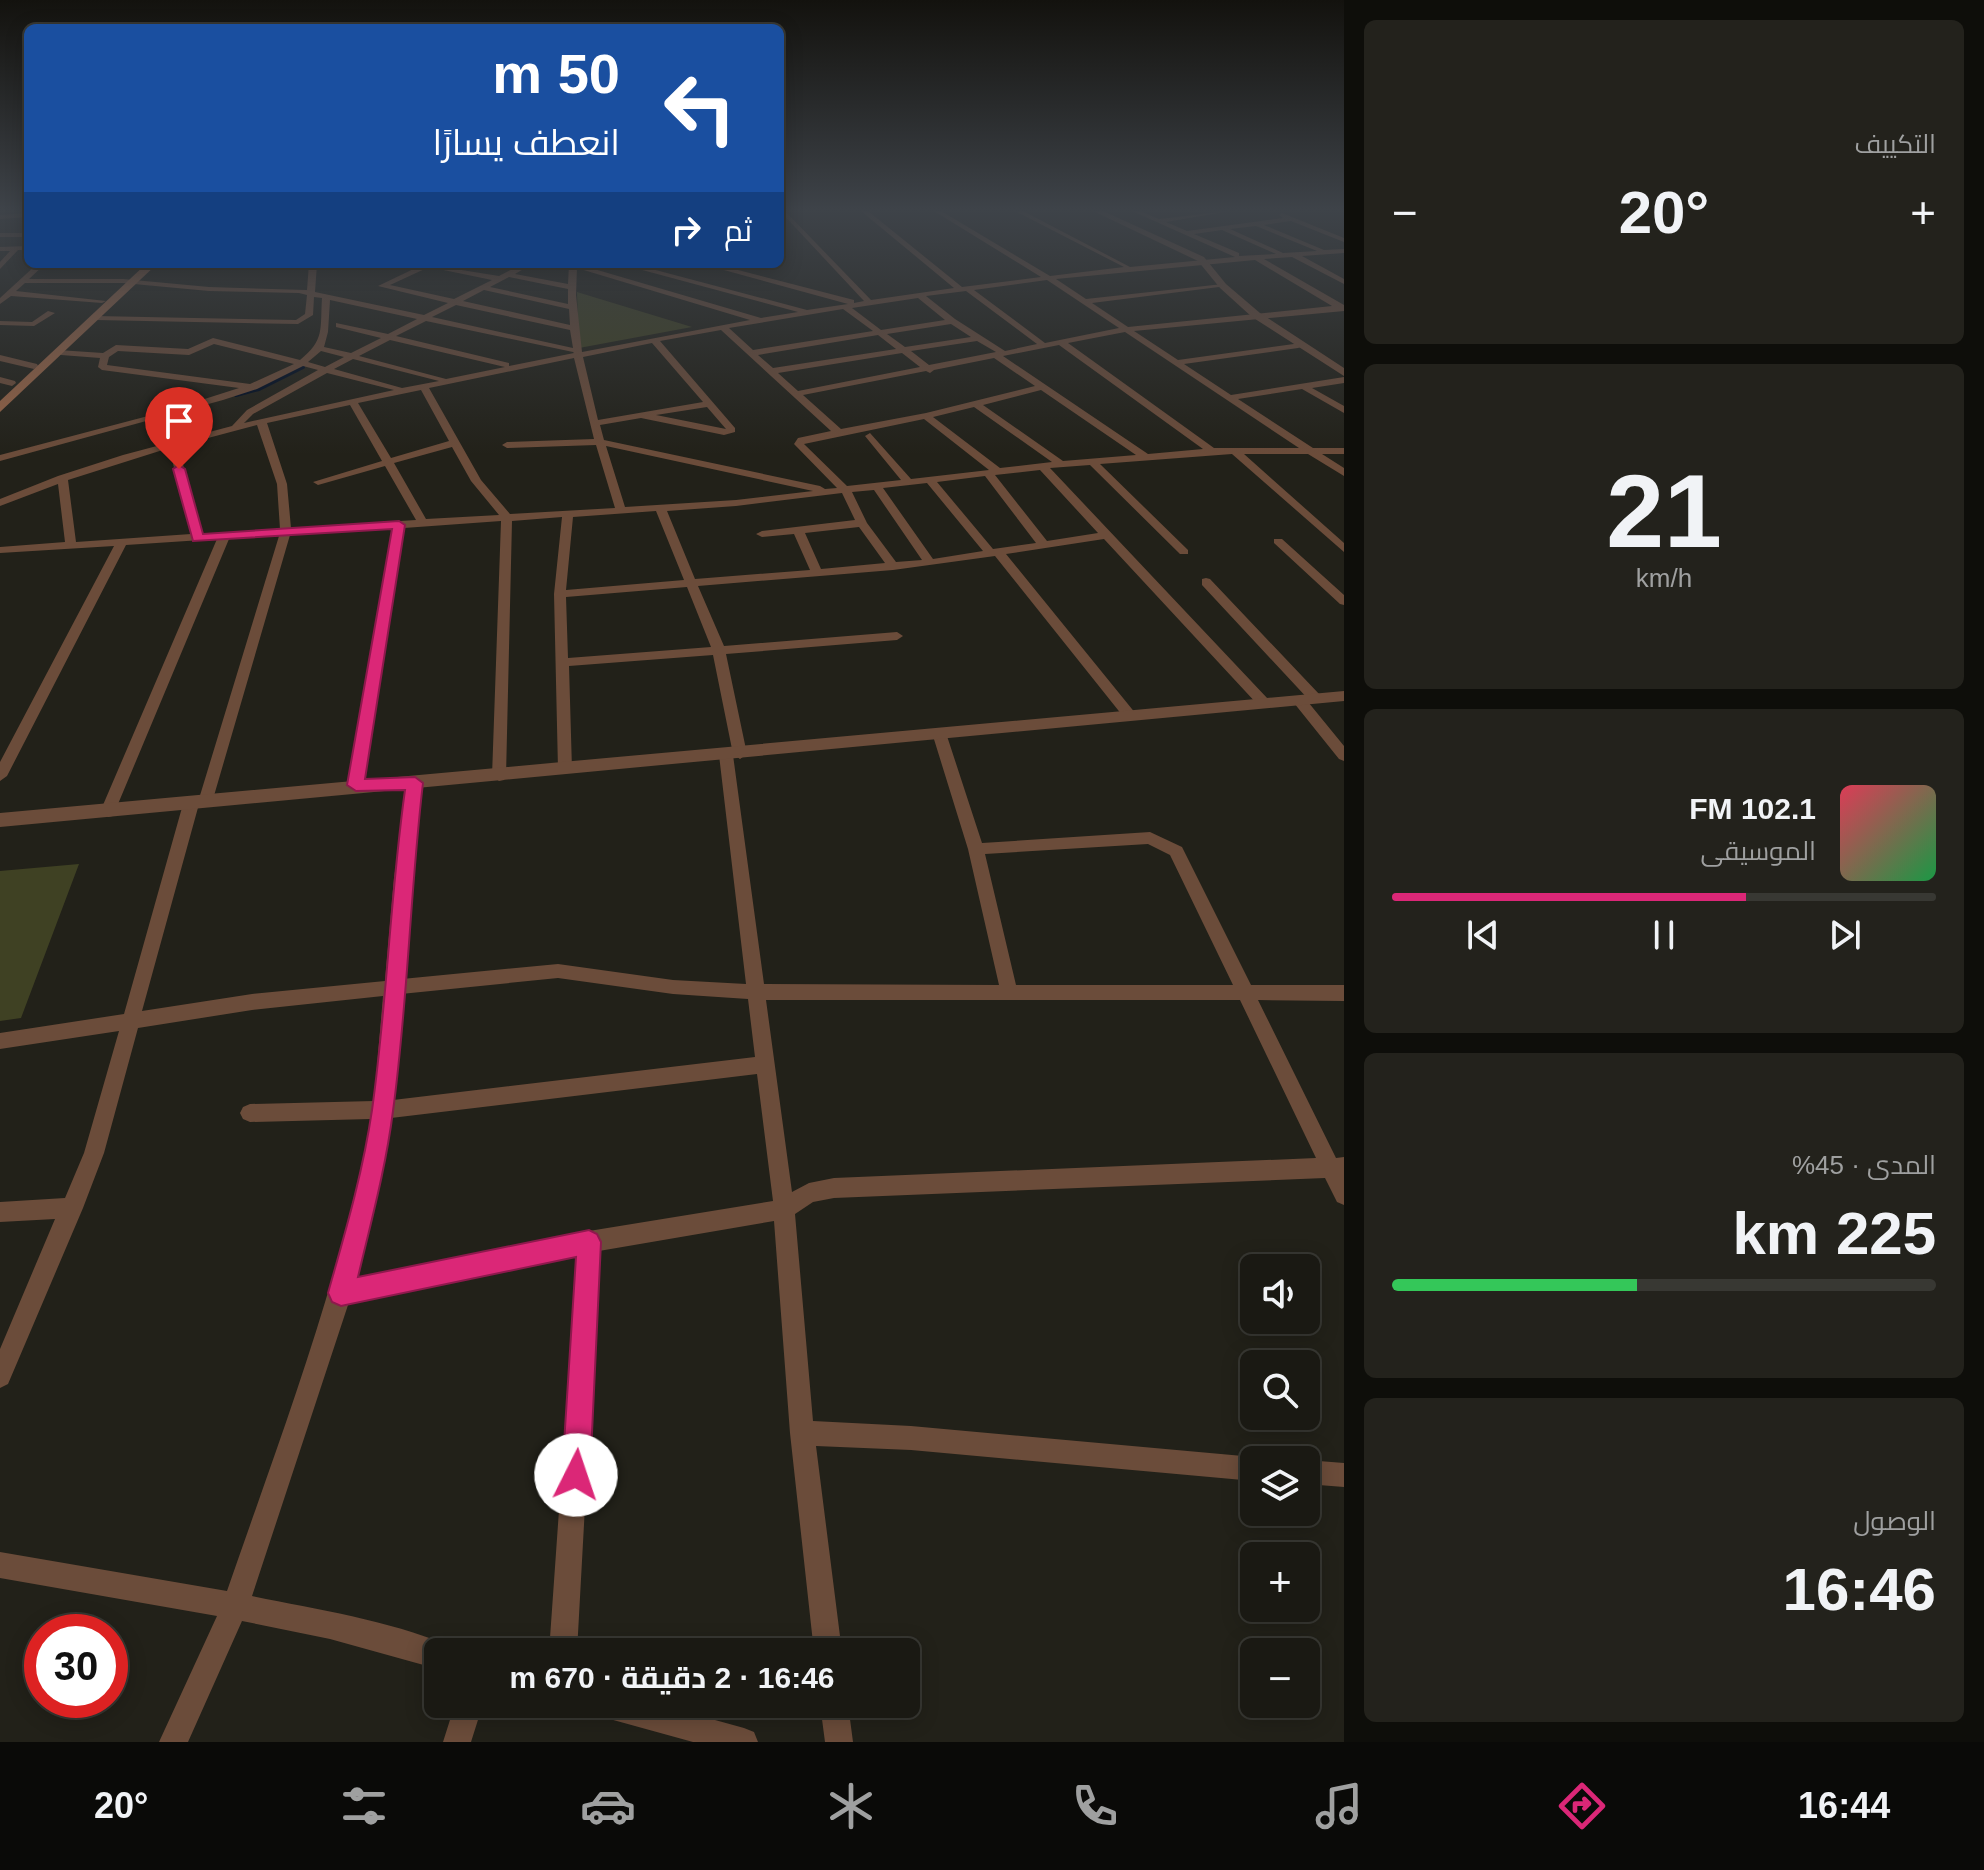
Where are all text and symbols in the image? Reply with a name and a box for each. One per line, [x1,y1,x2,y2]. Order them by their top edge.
text: 50 m [492,42,620,105]
icon: left [648,56,752,160]
text: انعطف يسارًا [433,122,620,163]
text: التكييف [1854,129,1936,159]
text: 20° [1619,179,1709,246]
text: − [1392,188,1418,237]
text: + [1910,188,1936,237]
icon: right [664,208,708,252]
text: ثم [724,214,752,247]
pin [145,387,213,469]
icon: arrive [157,399,201,443]
text: 21 [1606,453,1722,569]
text: km/h [1636,563,1692,593]
text: 102.1 FM [1689,792,1816,825]
text: الموسيقى [1701,836,1816,866]
icon: previous [1461,913,1505,957]
icon: pause [1642,913,1686,957]
icon: next [1823,913,1867,957]
text: المدى · 45% [1792,1150,1936,1180]
text: 225 km [1733,1200,1936,1267]
map controls [1240,1254,1320,1718]
button: sound [1240,1254,1320,1334]
button: search [1240,1350,1320,1430]
position arrow [534,1433,618,1517]
button: layers [1240,1446,1320,1526]
text: الوصول [1853,1506,1936,1536]
button: + [1240,1542,1320,1622]
text: 16:46 [1783,1556,1936,1623]
speed limit sign: 30 [24,1614,128,1718]
button: − [1240,1638,1320,1718]
text: 16:46 · 2 دقيقة · 670 m [510,1661,835,1694]
icon: filters [336,1778,392,1834]
icon: car [580,1778,636,1834]
icon: climate [823,1778,879,1834]
icon: phone [1067,1778,1123,1834]
icon: music [1311,1778,1367,1834]
icon: directions [1554,1778,1610,1834]
text: 20° [94,1785,148,1826]
text: 16:44 [1798,1785,1890,1826]

